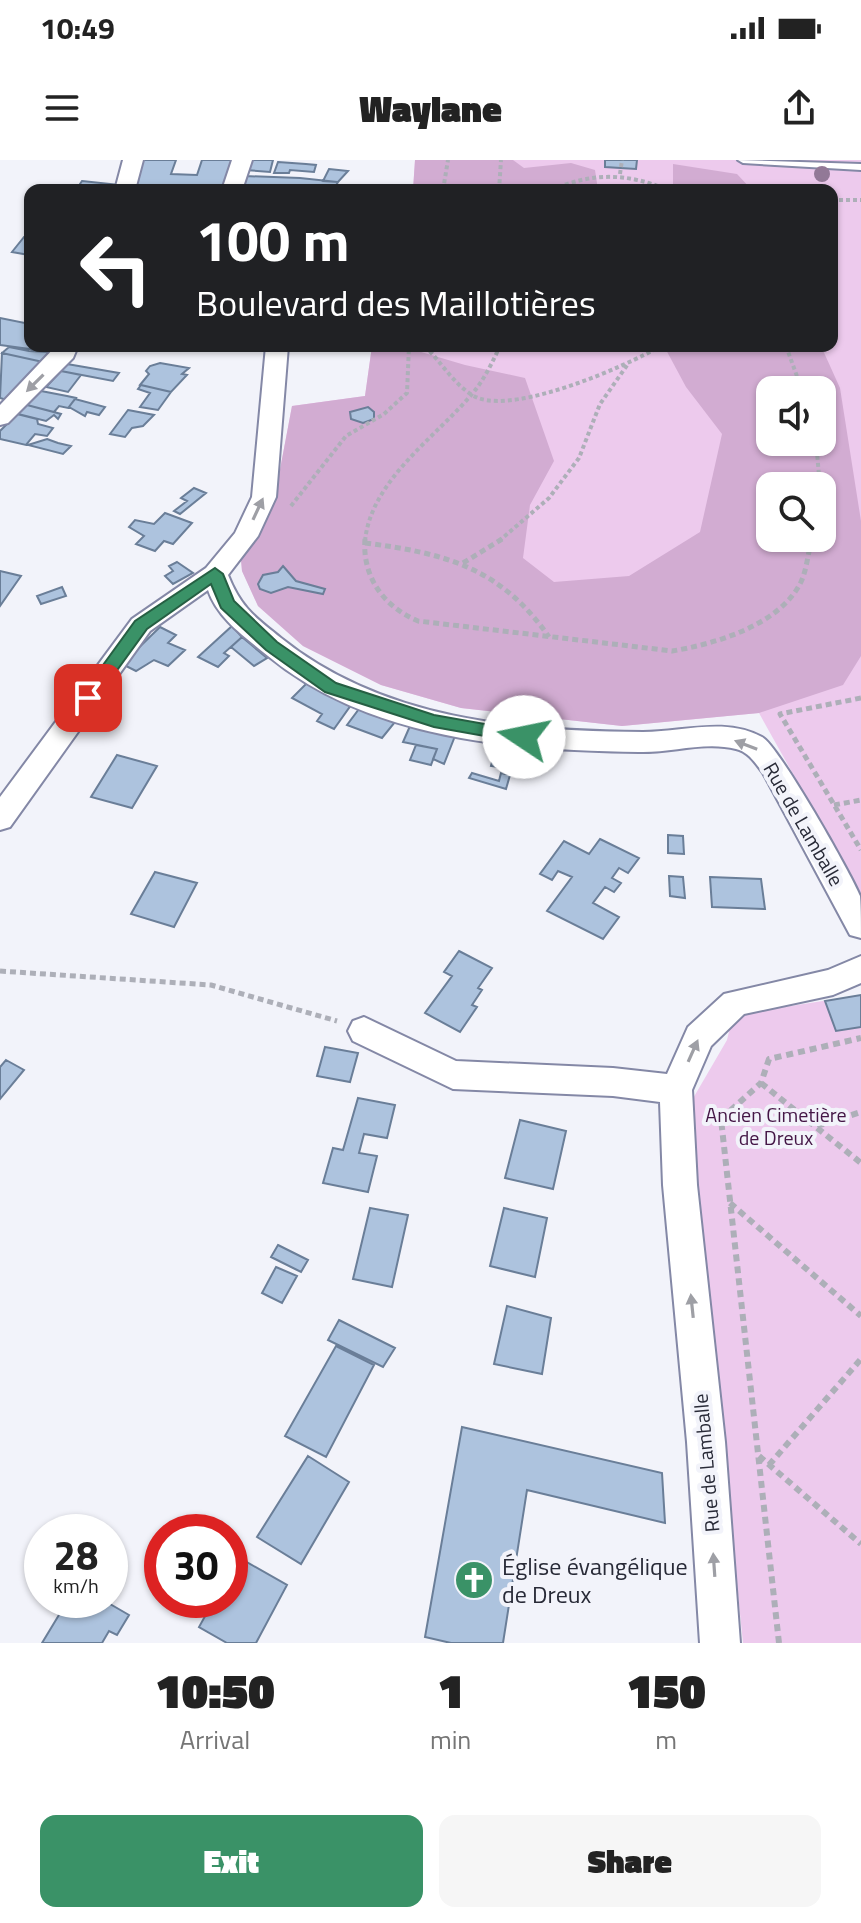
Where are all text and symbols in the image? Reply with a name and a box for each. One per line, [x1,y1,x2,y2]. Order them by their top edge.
text: 10:49 [40,5,115,51]
text: Waylane [359,81,502,136]
icon: menu [40,86,84,130]
icon: share [777,86,821,130]
text: 100 m [196,198,349,283]
icon: left [64,216,168,320]
text: Boulevard des Maillotières [196,275,596,330]
one-way arrow [26,373,45,392]
map controls [756,376,836,552]
button: sound [756,376,836,456]
button: search [756,472,836,552]
one-way arrow [252,498,265,521]
pin [54,664,122,732]
icon: arrive [66,676,110,720]
position arrow [482,695,566,779]
one-way arrow [734,738,758,751]
street label: Rue de Lamballe [756,756,852,892]
one-way arrow [686,1039,700,1062]
park label: Ancien Cimetière de Dreux [705,1099,847,1153]
one-way arrow [686,1293,699,1318]
street label: Rue de Lamballe [685,1393,727,1533]
speed limit sign: 30 [144,1514,248,1618]
text: 28 [54,1525,98,1586]
place label: Église évangélique de Dreux [502,1548,688,1612]
one-way arrow [707,1552,720,1577]
church icon: Église évangélique de Dreux [453,1559,495,1601]
text: km/h [53,1570,99,1601]
text: 10:50 [155,1654,275,1727]
text: 1 [437,1654,464,1727]
text: 150 [627,1654,706,1727]
text: Arrival [180,1720,250,1759]
text: min [430,1720,471,1759]
text: m [655,1720,677,1759]
button: Exit [40,1815,423,1907]
button: Share [439,1815,821,1907]

